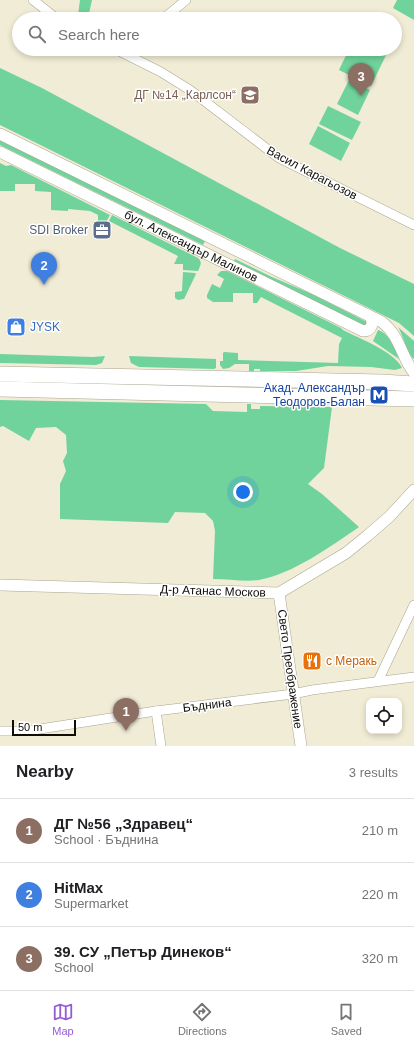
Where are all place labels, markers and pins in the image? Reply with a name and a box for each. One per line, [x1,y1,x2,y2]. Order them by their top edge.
pin: 3 [348,63,374,96]
school or university icon: ДГ №14 „Карлсон“ [239,84,261,106]
place label: ДГ №14 „Карлсон“ [134,88,236,102]
office icon: SDI Broker [91,219,113,241]
place label: SDI Broker [29,223,88,237]
pin: 2 [31,252,57,285]
shop icon: JYSK [5,316,27,338]
place label: JYSK [30,320,60,334]
place label: Акад. Александър Теодоров-Балан [264,381,365,409]
metro station icon: Акад. Александър Теодоров-Балан [368,384,390,406]
restaurant icon: с Меракь [301,650,323,672]
place label: с Меракь [326,654,377,668]
pin: 1 [113,698,139,731]

